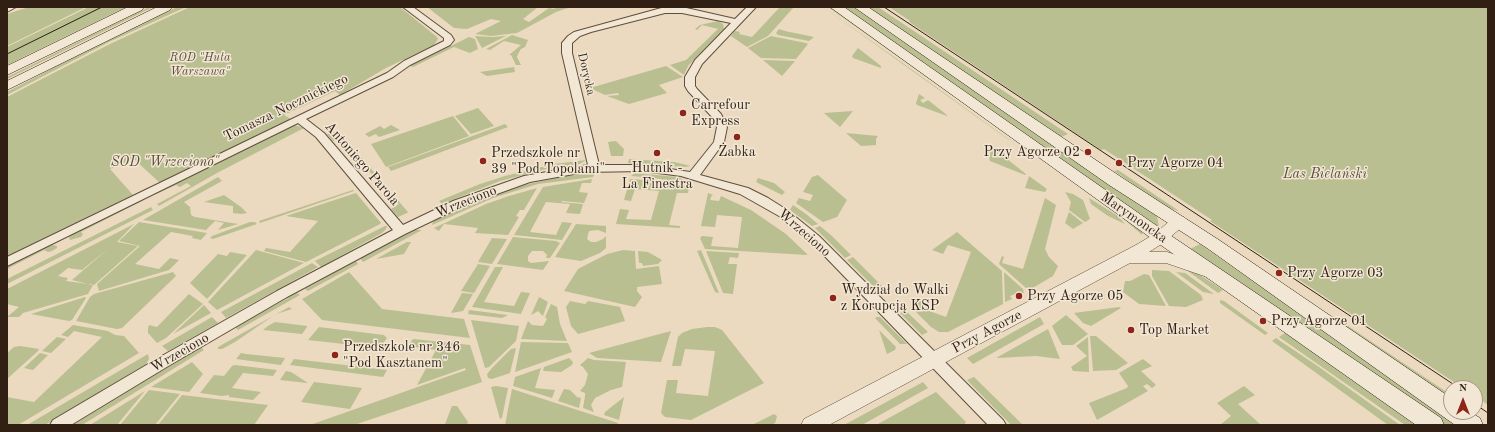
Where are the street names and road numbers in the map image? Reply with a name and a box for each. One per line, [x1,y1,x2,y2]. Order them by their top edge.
street label: Dorycka [574,51,598,97]
street label: Tomasza Nocznickiego [221,71,351,145]
street label: Antoniego Parola [321,119,403,209]
street label: Wrzeciono [433,182,499,222]
street label: Marymoncka [1097,189,1171,247]
street label: Wrzeciono [774,205,834,261]
street label: Przy Agorze [949,307,1025,357]
street label: Wrzeciono [148,330,212,376]

